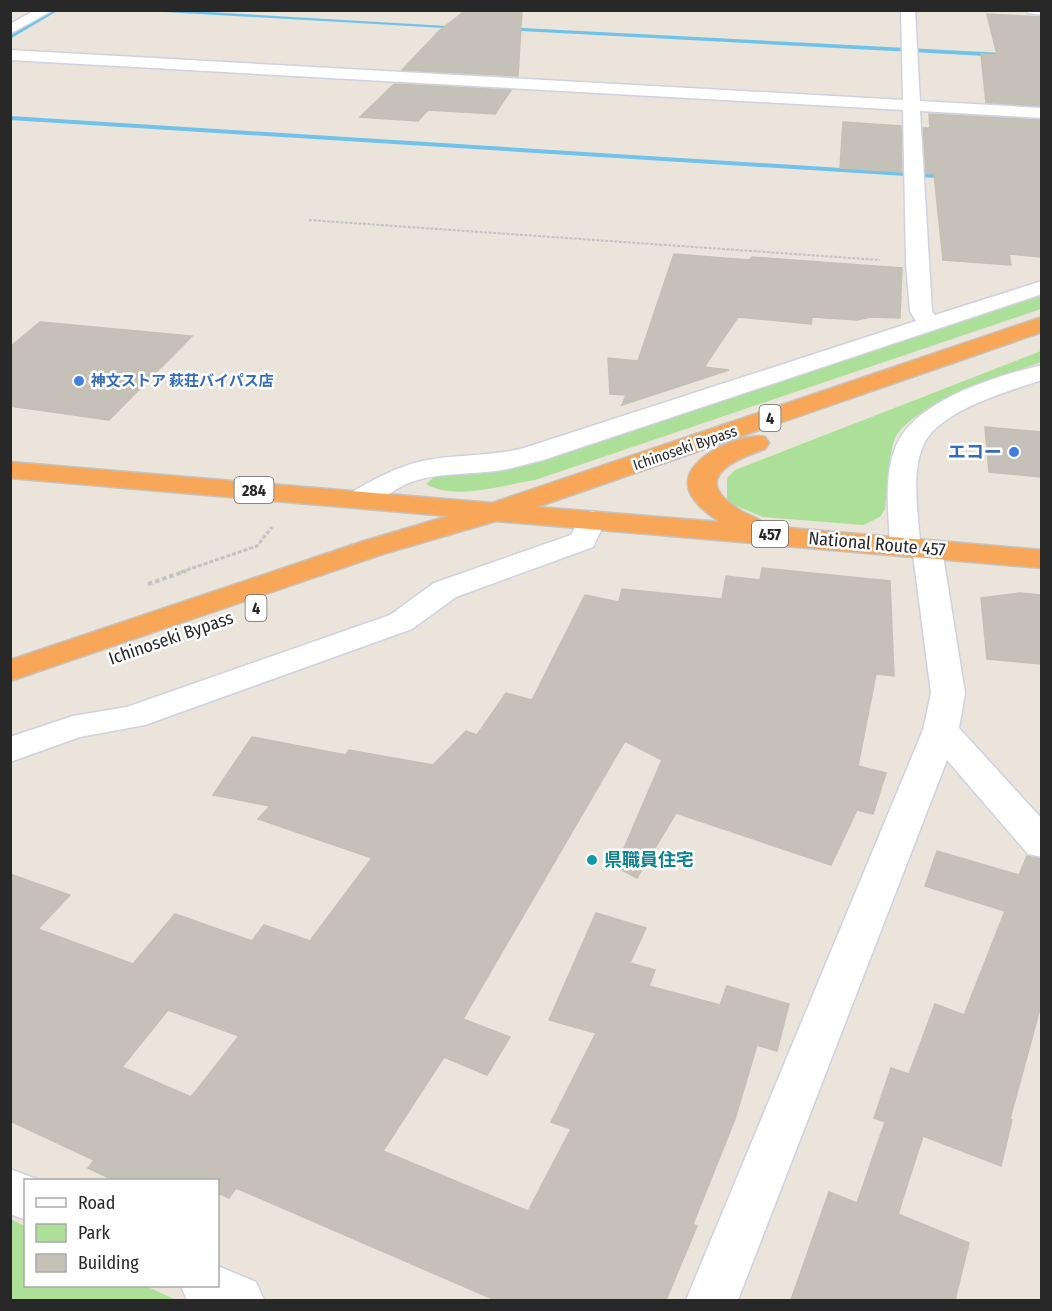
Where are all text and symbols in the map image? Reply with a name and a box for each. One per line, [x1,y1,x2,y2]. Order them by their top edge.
place label: 神文ストア 萩荘バイパス店 [90,372,274,390]
marker: 神文ストア 萩荘バイパス店 [72,374,86,388]
road number: 4 [760,405,780,431]
street label: Ichinoseki Bypass [631,422,739,474]
place label: エコー [948,441,1002,463]
marker: エコー [1007,445,1021,459]
road number: 284 [234,477,274,503]
road number: 457 [752,521,788,547]
street label: National Route 457 [807,527,947,561]
road number: 4 [246,595,266,621]
street label: Ichinoseki Bypass [106,606,236,670]
place label: 県職員住宅 [604,849,694,871]
marker: 県職員住宅 [585,853,599,867]
legend [24,1179,219,1287]
text: Road [78,1192,115,1214]
text: Park [78,1222,111,1244]
text: Building [78,1252,139,1274]

